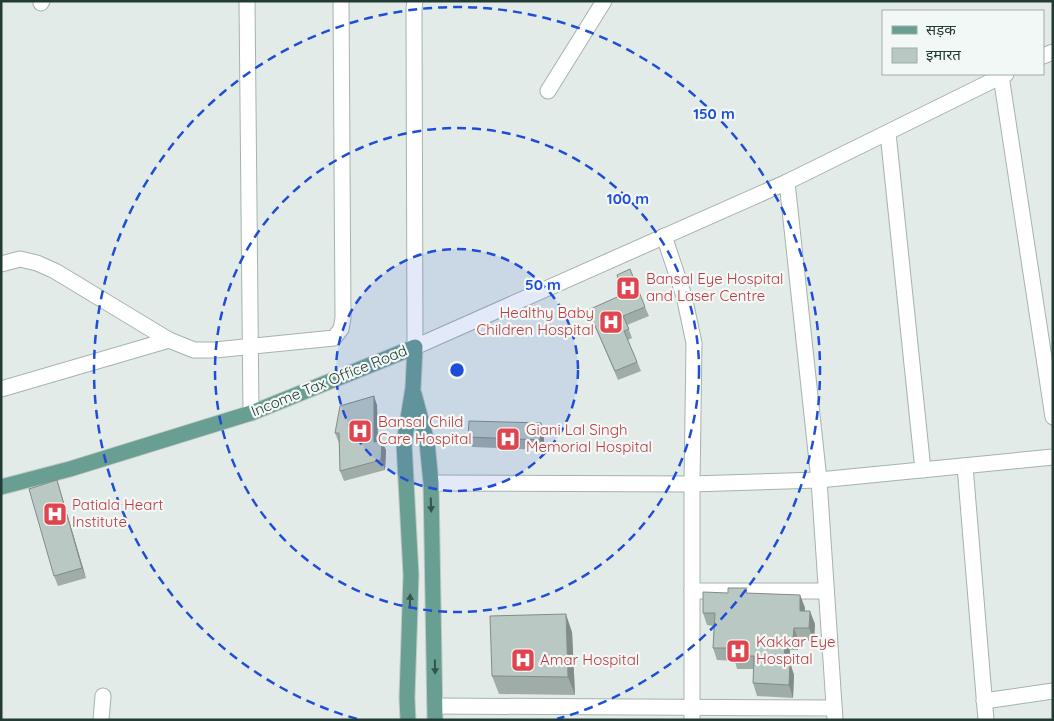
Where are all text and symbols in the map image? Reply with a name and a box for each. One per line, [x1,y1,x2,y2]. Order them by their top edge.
legend [882,10,1044,75]
text: सड़क [926,20,956,39]
text: इमारत [926,45,961,64]
text: 150 m [693,104,735,123]
text: 100 m [607,189,649,208]
place label: Bansal Eye Hospital and Laser Centre [646,269,784,305]
text: 50 m [525,275,561,294]
hospital icon: Bansal Eye Hospital and Laser Centre [615,275,641,301]
place label: Healthy Baby Children Hospital [477,303,594,339]
hospital icon: Healthy Baby Children Hospital [598,309,624,335]
street label: Income Tax Office Road [248,341,410,421]
centre of rings [448,361,466,379]
place label: Bansal Child Care Hospital [378,412,472,448]
hospital icon: Bansal Child Care Hospital [347,418,373,444]
place label: Giani Lal Singh Memorial Hospital [526,420,652,456]
hospital icon: Giani Lal Singh Memorial Hospital [495,426,521,452]
place label: Patiala Heart Institute [72,495,163,531]
one-way arrow [428,497,436,513]
hospital icon: Patiala Heart Institute [42,501,68,527]
one-way arrow [406,593,414,609]
place label: Kakkar Eye Hospital [756,632,835,668]
hospital icon: Kakkar Eye Hospital [725,638,751,664]
hospital icon: Amar Hospital [510,647,536,673]
place label: Amar Hospital [540,650,639,669]
one-way arrow [431,660,439,676]

